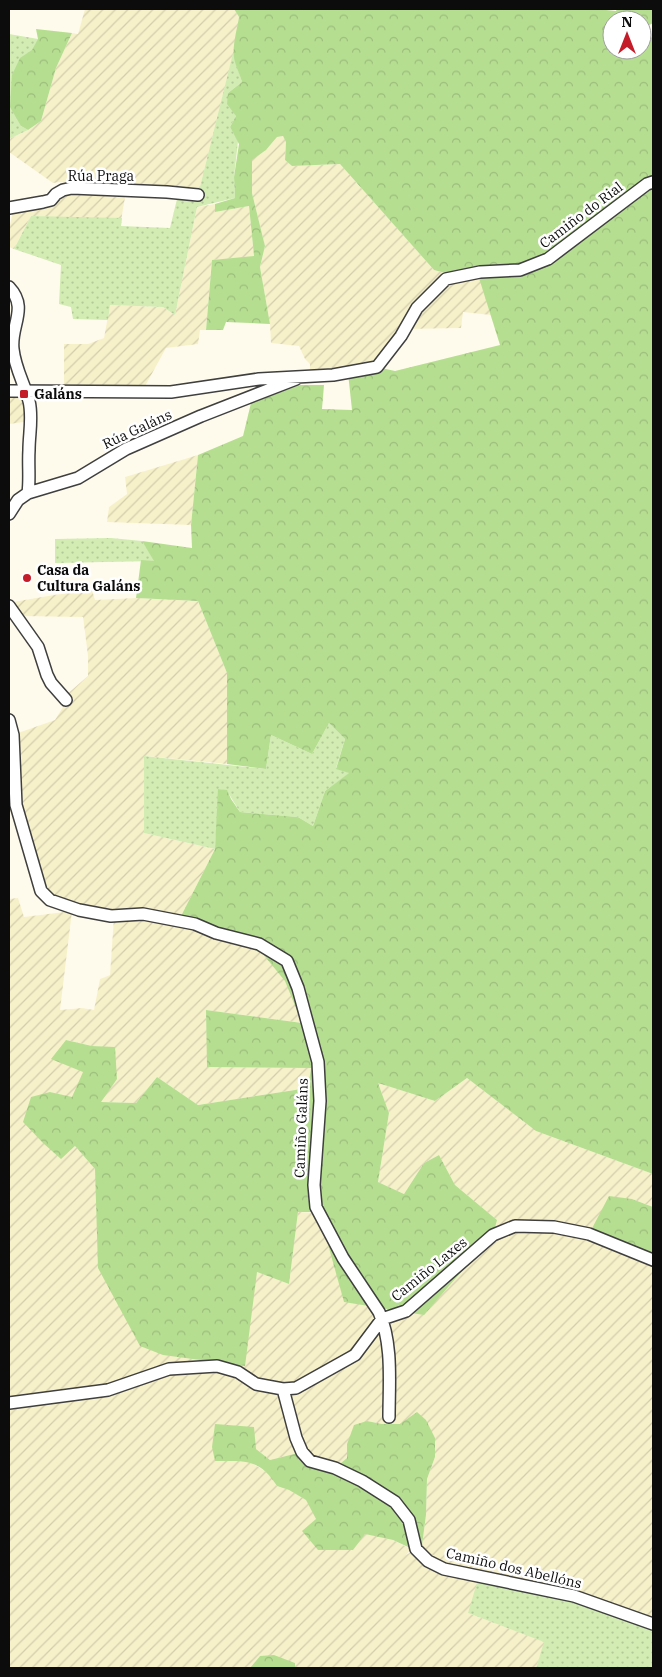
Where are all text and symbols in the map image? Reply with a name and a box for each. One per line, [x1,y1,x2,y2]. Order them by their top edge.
north arrow [602,10,652,60]
text: N [621,13,633,31]
street label: Rúa Praga [68,167,135,185]
street label: Camiño do Rial [536,178,626,252]
place label: Galáns [34,385,82,403]
marker: Galáns [18,388,30,400]
street label: Rúa Galáns [99,405,175,453]
place label: Casa da Cultura Galáns [37,561,140,595]
marker: Casa da Cultura Galáns [21,572,33,584]
street label: Camiño Galáns [290,1078,312,1178]
street label: Camiño Laxes [387,1233,471,1305]
street label: Camiño dos Abellóns [444,1544,584,1592]

